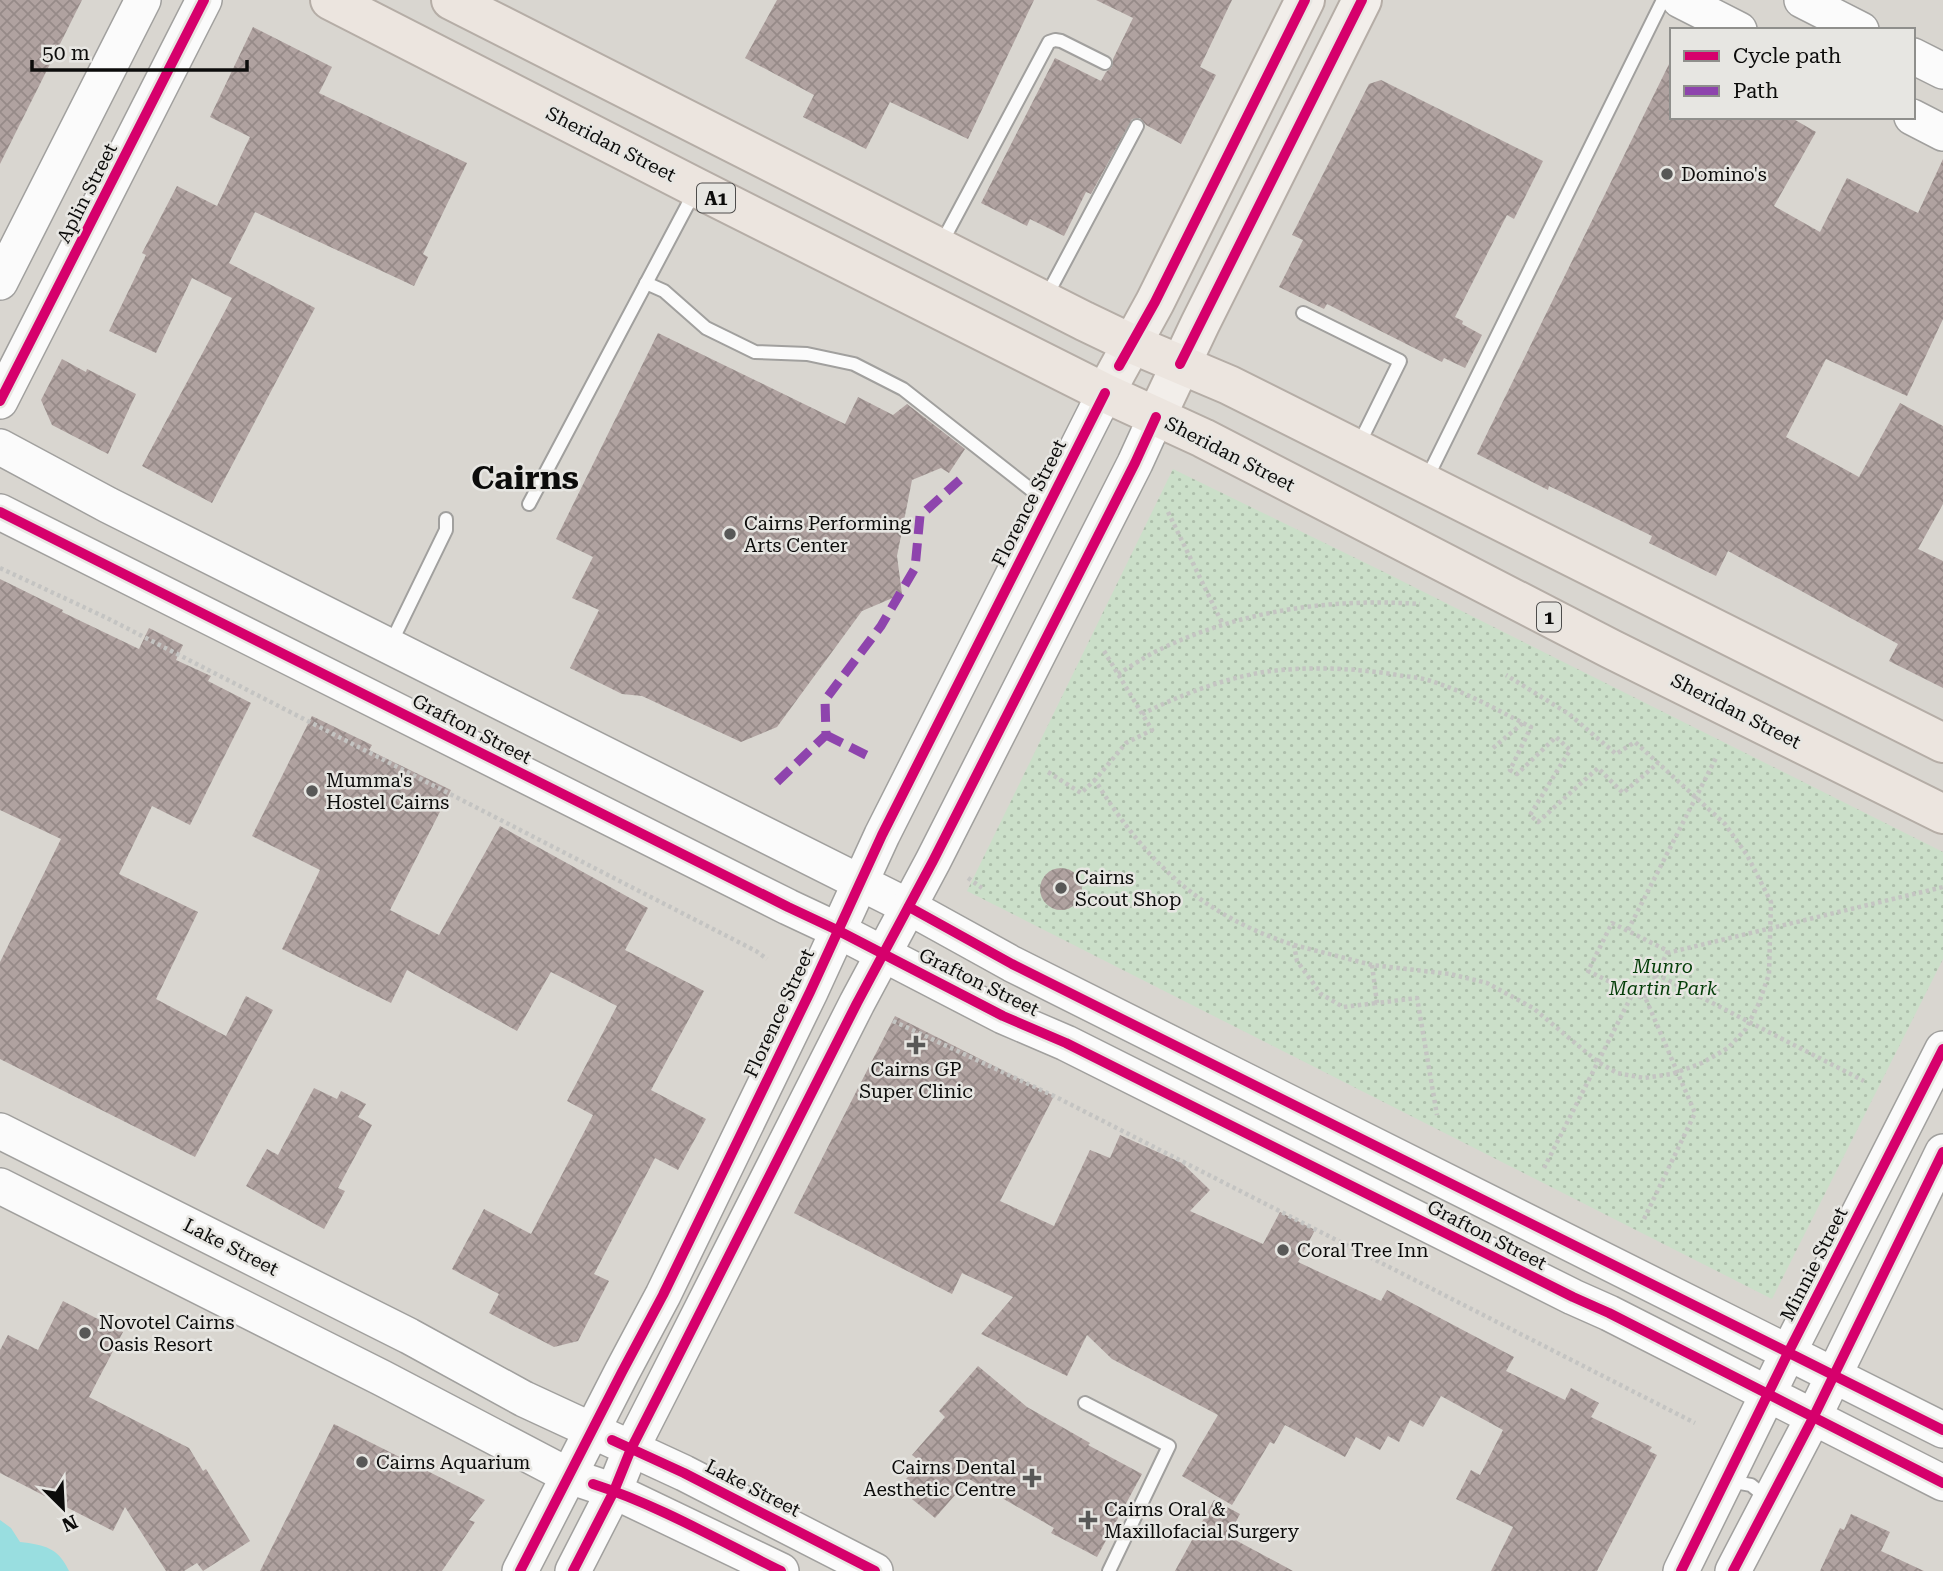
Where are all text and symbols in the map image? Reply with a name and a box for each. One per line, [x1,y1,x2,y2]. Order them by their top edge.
scale bar [32,28,247,72]
legend [1670,28,1915,119]
text: 50 m [42,41,90,65]
text: Cycle path [1733,44,1842,68]
text: Path [1733,79,1779,103]
street label: Sheridan Street [542,101,680,187]
street label: Aplin Street [52,139,122,247]
place label: Domino's [1681,163,1767,186]
marker: Domino's [1659,166,1675,182]
road number: A1 [697,183,735,212]
street label: Sheridan Street [1161,411,1299,497]
street label: Florence Street [987,436,1071,570]
district label: Cairns [471,458,579,497]
place label: Cairns Performing Arts Center [744,512,911,557]
marker: Cairns Performing Arts Center [722,526,738,542]
road number: 1 [1537,602,1561,632]
street label: Sheridan Street [1667,668,1805,754]
street label: Grafton Street [409,689,535,769]
place label: Mumma's Hostel Cairns [326,769,449,814]
marker: Mumma's Hostel Cairns [304,783,320,799]
place label: Cairns Scout Shop [1075,866,1181,911]
marker: Cairns Scout Shop [1053,880,1069,896]
street label: Grafton Street [915,943,1043,1021]
street label: Florence Street [739,945,819,1081]
park label: Munro Martin Park [1608,955,1718,1000]
marker: Cairns GP Super Clinic [906,1035,926,1055]
place label: Cairns GP Super Clinic [859,1058,973,1103]
street label: Grafton Street [1424,1195,1550,1275]
street label: Minnie Street [1775,1203,1853,1325]
street label: Lake Street [180,1213,282,1281]
place label: Coral Tree Inn [1297,1239,1429,1262]
marker: Coral Tree Inn [1275,1242,1291,1258]
place label: Novotel Cairns Oasis Resort [99,1311,234,1356]
marker: Novotel Cairns Oasis Resort [77,1325,93,1341]
place label: Cairns Aquarium [376,1451,530,1474]
marker: Cairns Aquarium [354,1454,370,1470]
street label: Lake Street [702,1454,804,1522]
place label: Cairns Dental Aesthetic Centre [863,1456,1016,1501]
marker: Cairns Dental Aesthetic Centre [1022,1468,1042,1488]
north arrow [28,1473,98,1543]
place label: Cairns Oral & Maxillofacial Surgery [1104,1498,1300,1543]
text: N [58,1510,81,1537]
marker: Cairns Oral & Maxillofacial Surgery [1078,1510,1098,1530]

